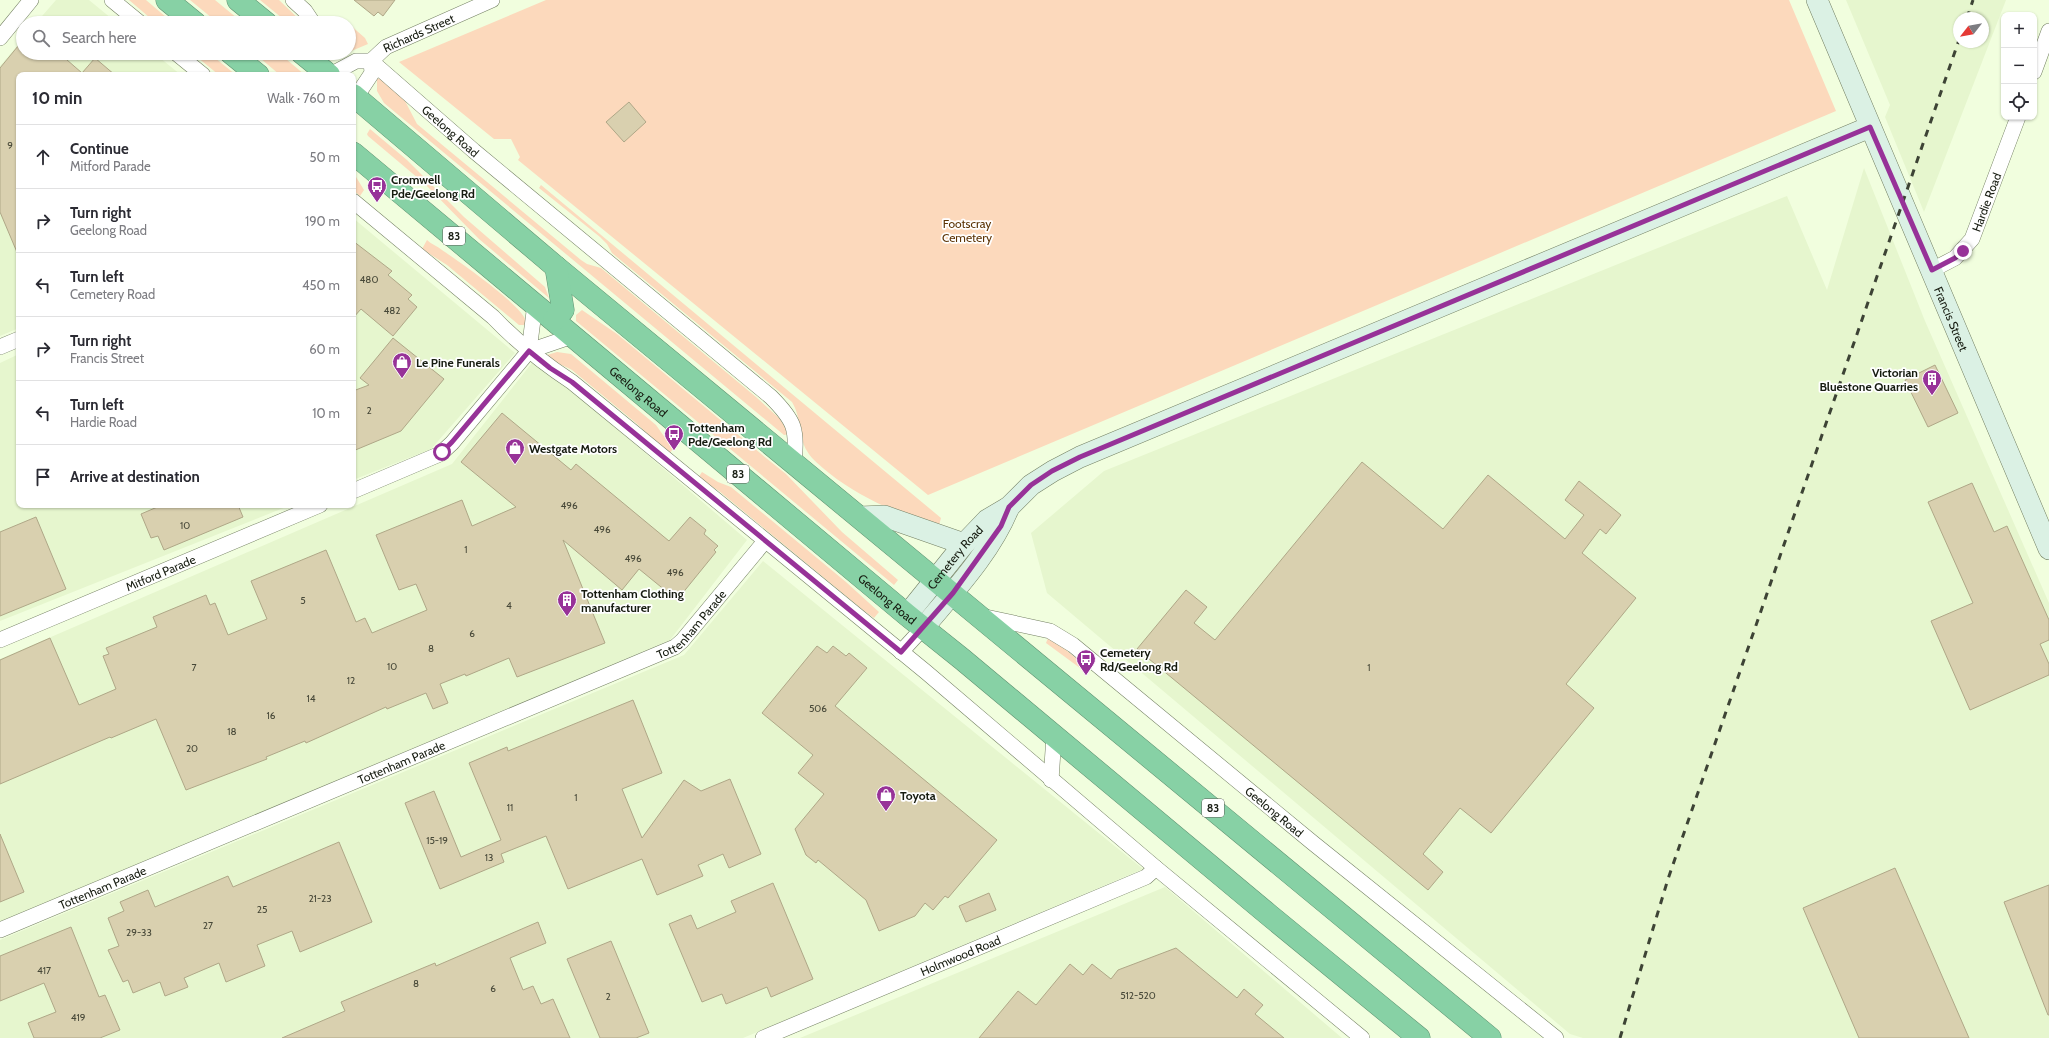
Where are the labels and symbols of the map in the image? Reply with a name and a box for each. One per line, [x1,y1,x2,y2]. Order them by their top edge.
street label: Richards Street [381,10,456,55]
north arrow [1953,12,1989,48]
street label: Geelong Road [419,102,482,160]
house number: 9 [7,139,13,152]
street label: Hardie Road [1968,170,2004,234]
place label: Cromwell Pde/Geelong Rd [391,172,475,201]
bus stop icon: Cromwell Pde/Geelong Rd [366,175,388,203]
park label: Footscray Cemetery [942,216,992,245]
road number: 83 [443,227,465,245]
route end [1954,242,1972,260]
house number: 480 [360,273,378,286]
street label: Francis Street [1931,284,1972,353]
house number: 482 [383,304,401,317]
shop icon: Le Pine Funerals [391,351,413,379]
place label: Le Pine Funerals [416,355,500,370]
street label: Geelong Road [607,363,671,420]
place label: Victorian Bluestone Quarries [1819,365,1918,394]
building icon: Victorian Bluestone Quarries [1921,368,1943,396]
house number: 2 [366,404,372,417]
place label: Tottenham Pde/Geelong Rd [688,420,772,449]
bus stop icon: Tottenham Pde/Geelong Rd [663,423,685,451]
shop icon: Westgate Motors [504,437,526,465]
place label: Westgate Motors [529,441,617,456]
route start [433,443,451,461]
road number: 83 [727,465,749,483]
house number: 496 [560,499,578,512]
house number: 10 [180,519,190,532]
street label: Cemetery Road [923,522,986,592]
house number: 496 [593,523,611,536]
house number: 1 [464,543,468,556]
street label: Mitford Parade [123,551,198,594]
house number: 496 [624,552,642,565]
house number: 496 [666,566,684,579]
street label: Geelong Road [855,570,920,627]
place label: Tottenham Clothing manufacturer [581,586,684,615]
street label: Tottenham Parade [654,587,729,661]
building icon: Tottenham Clothing manufacturer [556,589,578,617]
house number: 5 [300,594,306,607]
house number: 4 [506,599,512,612]
house number: 6 [469,627,475,640]
house number: 8 [428,642,434,655]
place label: Cemetery Rd/Geelong Rd [1100,645,1178,674]
bus stop icon: Cemetery Rd/Geelong Rd [1075,648,1097,676]
house number: 10 [387,660,397,673]
house number: 7 [191,661,197,674]
house number: 1 [1367,661,1371,674]
house number: 12 [347,674,355,687]
house number: 14 [306,692,316,705]
house number: 506 [809,702,827,715]
house number: 16 [267,709,276,722]
house number: 18 [227,725,237,738]
street label: Tottenham Parade [355,737,447,787]
house number: 20 [186,742,198,755]
street label: Geelong Road [1242,783,1307,840]
shop icon: Toyota [875,784,897,812]
place label: Toyota [900,788,936,803]
house number: 1 [574,791,578,804]
road number: 83 [1202,799,1224,817]
house number: 11 [507,801,513,814]
house number: 15-19 [426,834,448,847]
house number: 13 [485,851,493,864]
street label: Tottenham Parade [56,862,148,912]
house number: 21-23 [308,892,332,905]
house number: 25 [257,903,267,916]
house number: 27 [203,919,213,932]
house number: 29-33 [126,926,152,939]
street label: Holmwood Road [918,932,1003,979]
house number: 417 [37,964,51,977]
house number: 8 [413,977,419,990]
house number: 6 [490,982,496,995]
house number: 512-520 [1120,989,1156,1002]
house number: 2 [605,990,611,1003]
house number: 419 [71,1011,86,1024]

